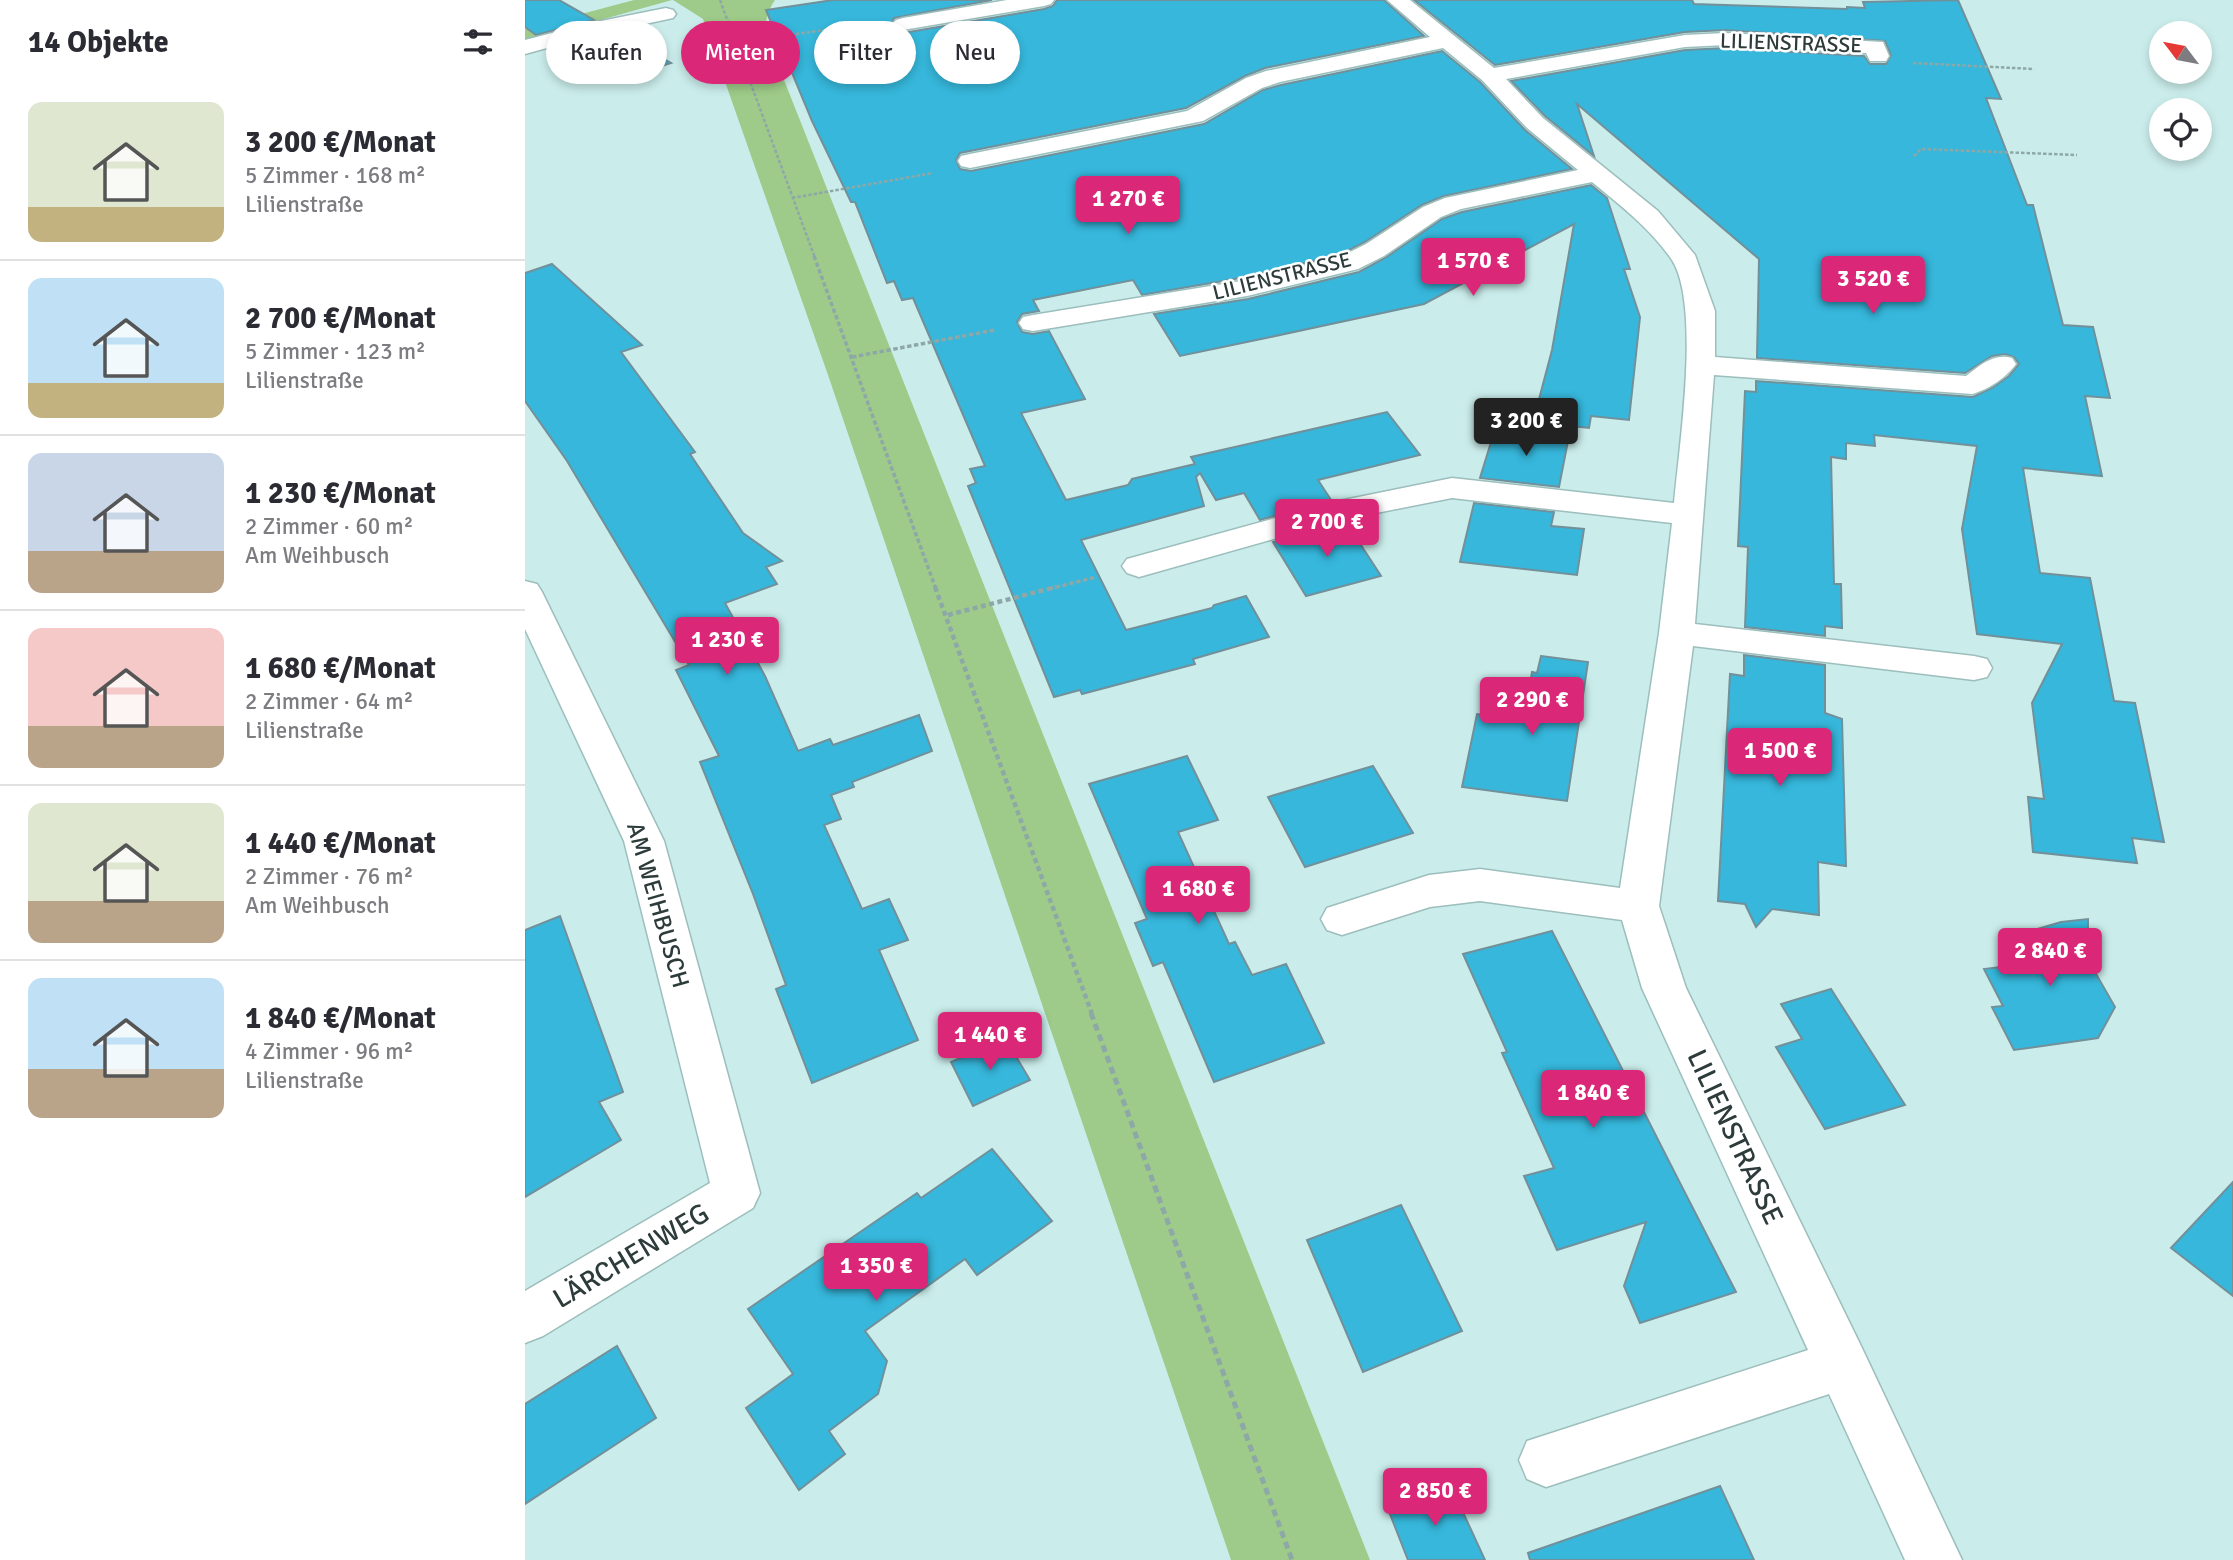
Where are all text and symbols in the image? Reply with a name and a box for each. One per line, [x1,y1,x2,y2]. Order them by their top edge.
chip: Kaufen [546,21,667,84]
chip: Mieten [681,21,800,84]
chip: Filter [814,21,916,84]
chip: Neu [930,21,1020,84]
north arrow [2149,21,2212,84]
map controls [2149,21,2212,161]
icon: filters [459,23,497,61]
text: 14 Objekte [28,24,169,61]
street label: LILIENSTRASSE [1720,28,1862,58]
button: locate [2149,98,2212,161]
text: 3 200 €/Monat [245,124,436,161]
icon: home [84,130,168,214]
text: 5 Zimmer · 168 m² [245,161,426,190]
pin: 1 270 € [1063,176,1193,236]
text: 1 270 € [1092,184,1164,213]
text: Lilienstraße [245,190,364,219]
pin: 1 570 € [1408,238,1538,298]
street label: LILIENSTRASSE [1210,246,1354,306]
text: 1 570 € [1437,246,1509,275]
pin: 3 520 € [1808,256,1938,316]
text: 3 520 € [1837,264,1909,293]
text: 2 700 €/Monat [245,300,436,337]
icon: home [84,306,168,390]
text: 5 Zimmer · 123 m² [245,337,426,366]
text: Lilienstraße [245,366,364,395]
pin: 3 200 € [1461,398,1591,458]
text: 3 200 € [1490,406,1562,435]
text: 1 230 €/Monat [245,475,436,512]
icon: home [84,481,168,565]
pin: 2 700 € [1262,500,1392,559]
text: 2 700 € [1291,507,1363,536]
text: 2 Zimmer · 60 m² [245,512,413,541]
text: Am Weihbusch [245,541,390,570]
pin: 1 230 € [662,618,792,677]
text: 1 230 € [691,625,763,654]
text: 1 680 €/Monat [245,650,436,687]
icon: home [84,656,168,740]
pin: 2 290 € [1467,678,1597,737]
text: 2 290 € [1496,685,1568,714]
text: 2 Zimmer · 64 m² [245,687,413,716]
text: Lilienstraße [245,716,364,745]
pin: 1 500 € [1715,728,1845,788]
text: 1 500 € [1744,736,1816,765]
street label: AM WEIHBUSCH [620,819,696,991]
text: 1 440 €/Monat [245,825,436,862]
icon: home [84,831,168,915]
text: 2 Zimmer · 76 m² [245,862,413,891]
pin: 1 680 € [1133,866,1263,926]
text: 1 680 € [1162,874,1234,903]
text: Am Weihbusch [245,891,390,920]
pin: 2 840 € [1985,928,2115,988]
text: 2 840 € [2014,936,2086,965]
text: 1 840 €/Monat [245,1000,436,1037]
icon: home [84,1006,168,1090]
pin: 1 440 € [925,1012,1055,1072]
text: 1 440 € [954,1020,1026,1049]
text: 4 Zimmer · 96 m² [245,1037,413,1066]
street label: LILIENSTRASSE [1680,1044,1790,1230]
text: Lilienstraße [245,1066,364,1095]
pin: 1 840 € [1528,1070,1658,1130]
text: 1 840 € [1557,1078,1629,1107]
street label: LÄRCHENWEG [547,1196,715,1316]
pin: 1 350 € [811,1244,941,1303]
text: 1 350 € [840,1251,912,1280]
pin: 2 850 € [1370,1468,1500,1528]
text: 2 850 € [1399,1476,1471,1505]

